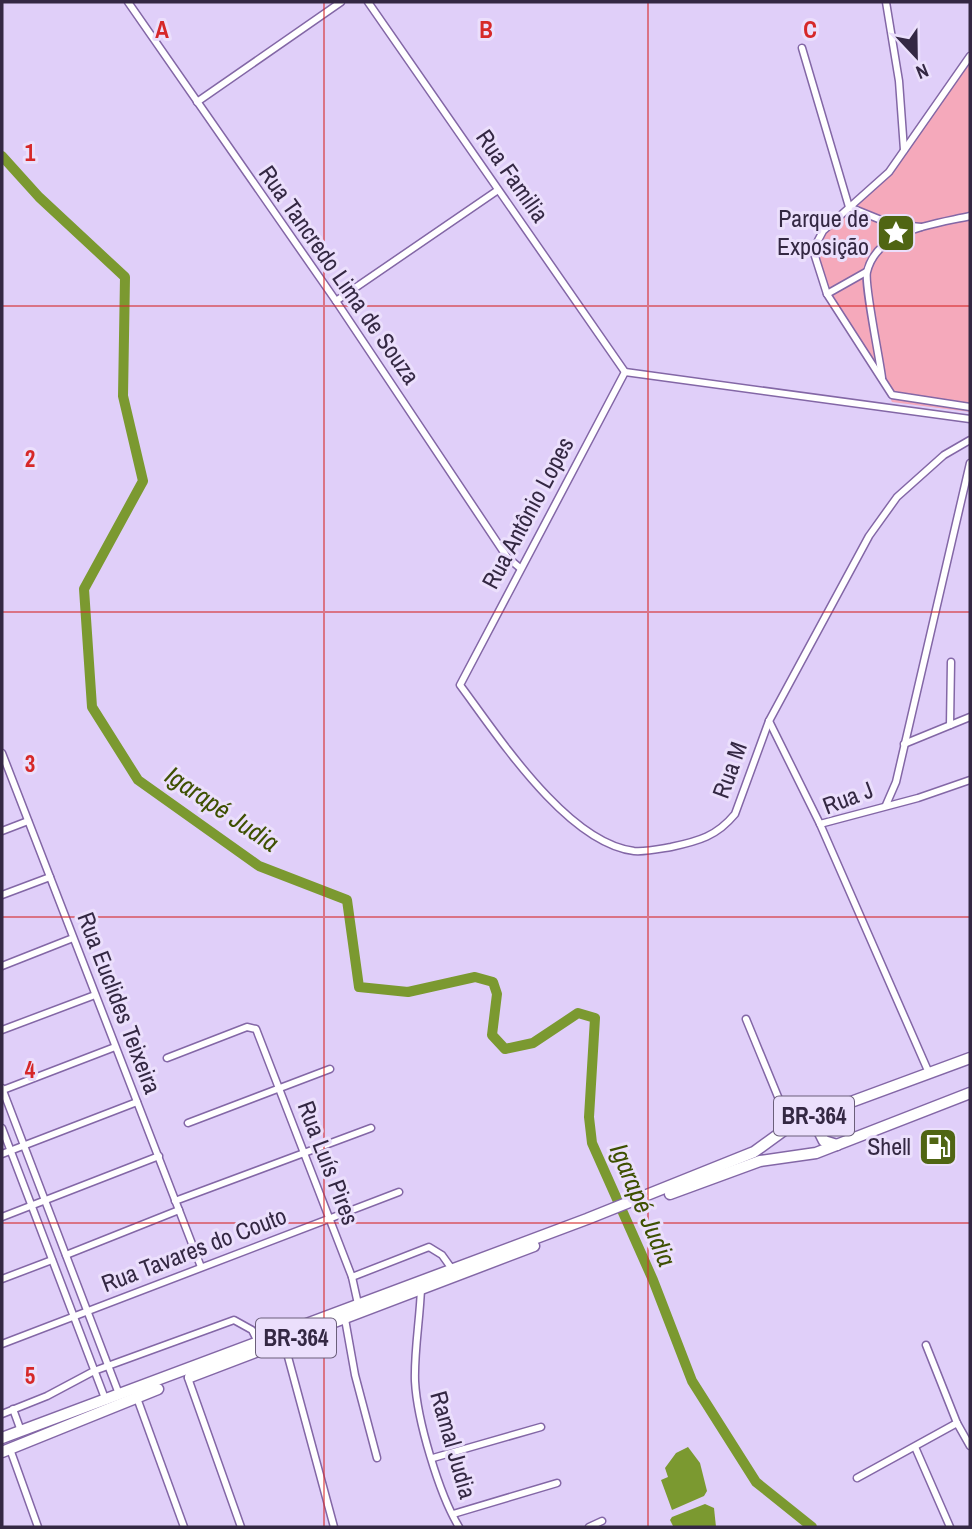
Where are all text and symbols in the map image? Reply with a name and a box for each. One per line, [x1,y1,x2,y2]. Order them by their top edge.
text: A [155,14,169,45]
text: B [479,14,493,45]
text: C [803,14,817,45]
north arrow [881,21,951,91]
text: N [912,58,932,86]
street label: Rua Familia [469,123,556,228]
text: 1 [25,137,36,168]
street label: Rua Tancredo Lima de Souza [252,159,428,390]
place label: Parque de Exposição [777,202,869,262]
place icon: Parque de Exposição [875,212,917,254]
street label: Rua Antônio Lopes [474,431,581,594]
text: 2 [25,443,35,474]
street label: Rua M [704,737,754,802]
text: 3 [25,748,35,779]
water label: Igarapé Judia [158,758,286,860]
street label: Rua J [818,773,877,821]
street label: Rua Euclides Teixeira [71,907,169,1098]
text: 4 [25,1054,36,1085]
street label: Rua Luís Pires [291,1096,367,1229]
road number: BR-364 [774,1096,854,1135]
fuel station icon: Shell [917,1126,959,1168]
place label: Shell [867,1130,911,1162]
water label: Igarapé Judia [602,1138,685,1272]
street label: Rua Tavares do Couto [96,1199,291,1299]
road number: BR-364 [256,1318,336,1358]
text: 5 [25,1360,35,1391]
street label: Ramal Judia [423,1387,485,1502]

